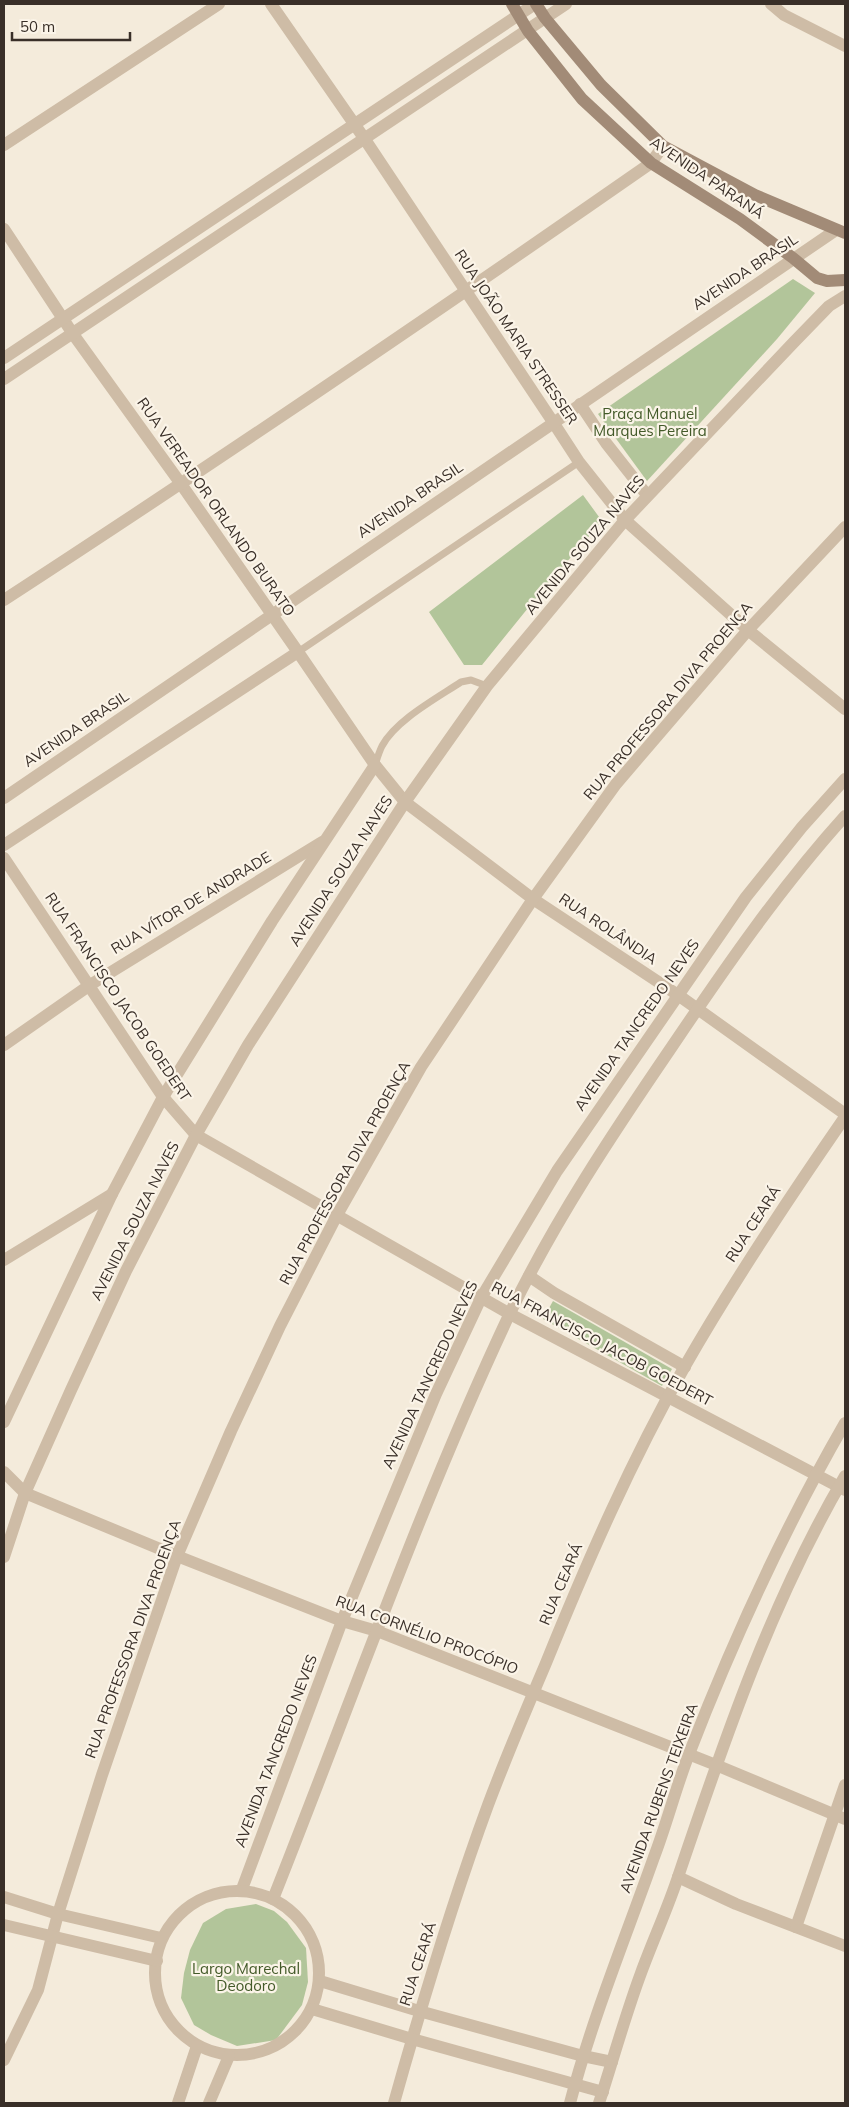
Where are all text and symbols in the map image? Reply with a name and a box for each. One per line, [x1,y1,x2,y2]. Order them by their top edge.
scale bar [12,10,130,42]
text: 50 m [20,17,55,36]
street label: AVENIDA PARANÁ [647,132,768,223]
street label: AVENIDA BRASIL [688,229,801,314]
street label: RUA JOÃO MARIA STRESSER [451,246,582,428]
street label: RUA VEREADOR ORLANDO BURATO [133,394,299,620]
park label: Praça Manuel Marques Pereira [593,404,707,440]
street label: AVENIDA BRASIL [353,457,466,542]
street label: AVENIDA SOUZA NAVES [521,471,648,618]
street label: RUA PROFESSORA DIVA PROENÇA [579,598,756,804]
street label: AVENIDA BRASIL [19,686,132,771]
street label: AVENIDA SOUZA NAVES [285,792,396,950]
street label: RUA VÍTOR DE ANDRADE [107,847,274,958]
street label: RUA FRANCISCO JACOB GOEDERT [41,889,196,1105]
street label: RUA ROLÂNDIA [556,889,661,968]
street label: AVENIDA TANCREDO NEVES [570,935,703,1114]
street label: RUA PROFESSORA DIVA PROENÇA [275,1058,414,1288]
street label: AVENIDA SOUZA NAVES [86,1138,183,1304]
street label: RUA CEARÁ [721,1182,784,1266]
street label: RUA FRANCISCO JACOB GOEDERT [488,1277,716,1410]
street label: AVENIDA TANCREDO NEVES [378,1278,482,1472]
street label: RUA PROFESSORA DIVA PROENÇA [80,1517,185,1761]
street label: RUA CEARÁ [535,1540,586,1628]
street label: RUA CORNÉLIO PROCÓPIO [333,1591,521,1678]
street label: AVENIDA TANCREDO NEVES [230,1652,321,1850]
street label: AVENIDA RUBENS TEIXEIRA [615,1700,702,1895]
street label: RUA CEARÁ [395,1919,440,2008]
park label: Largo Marechal Deodoro [192,1959,300,1995]

